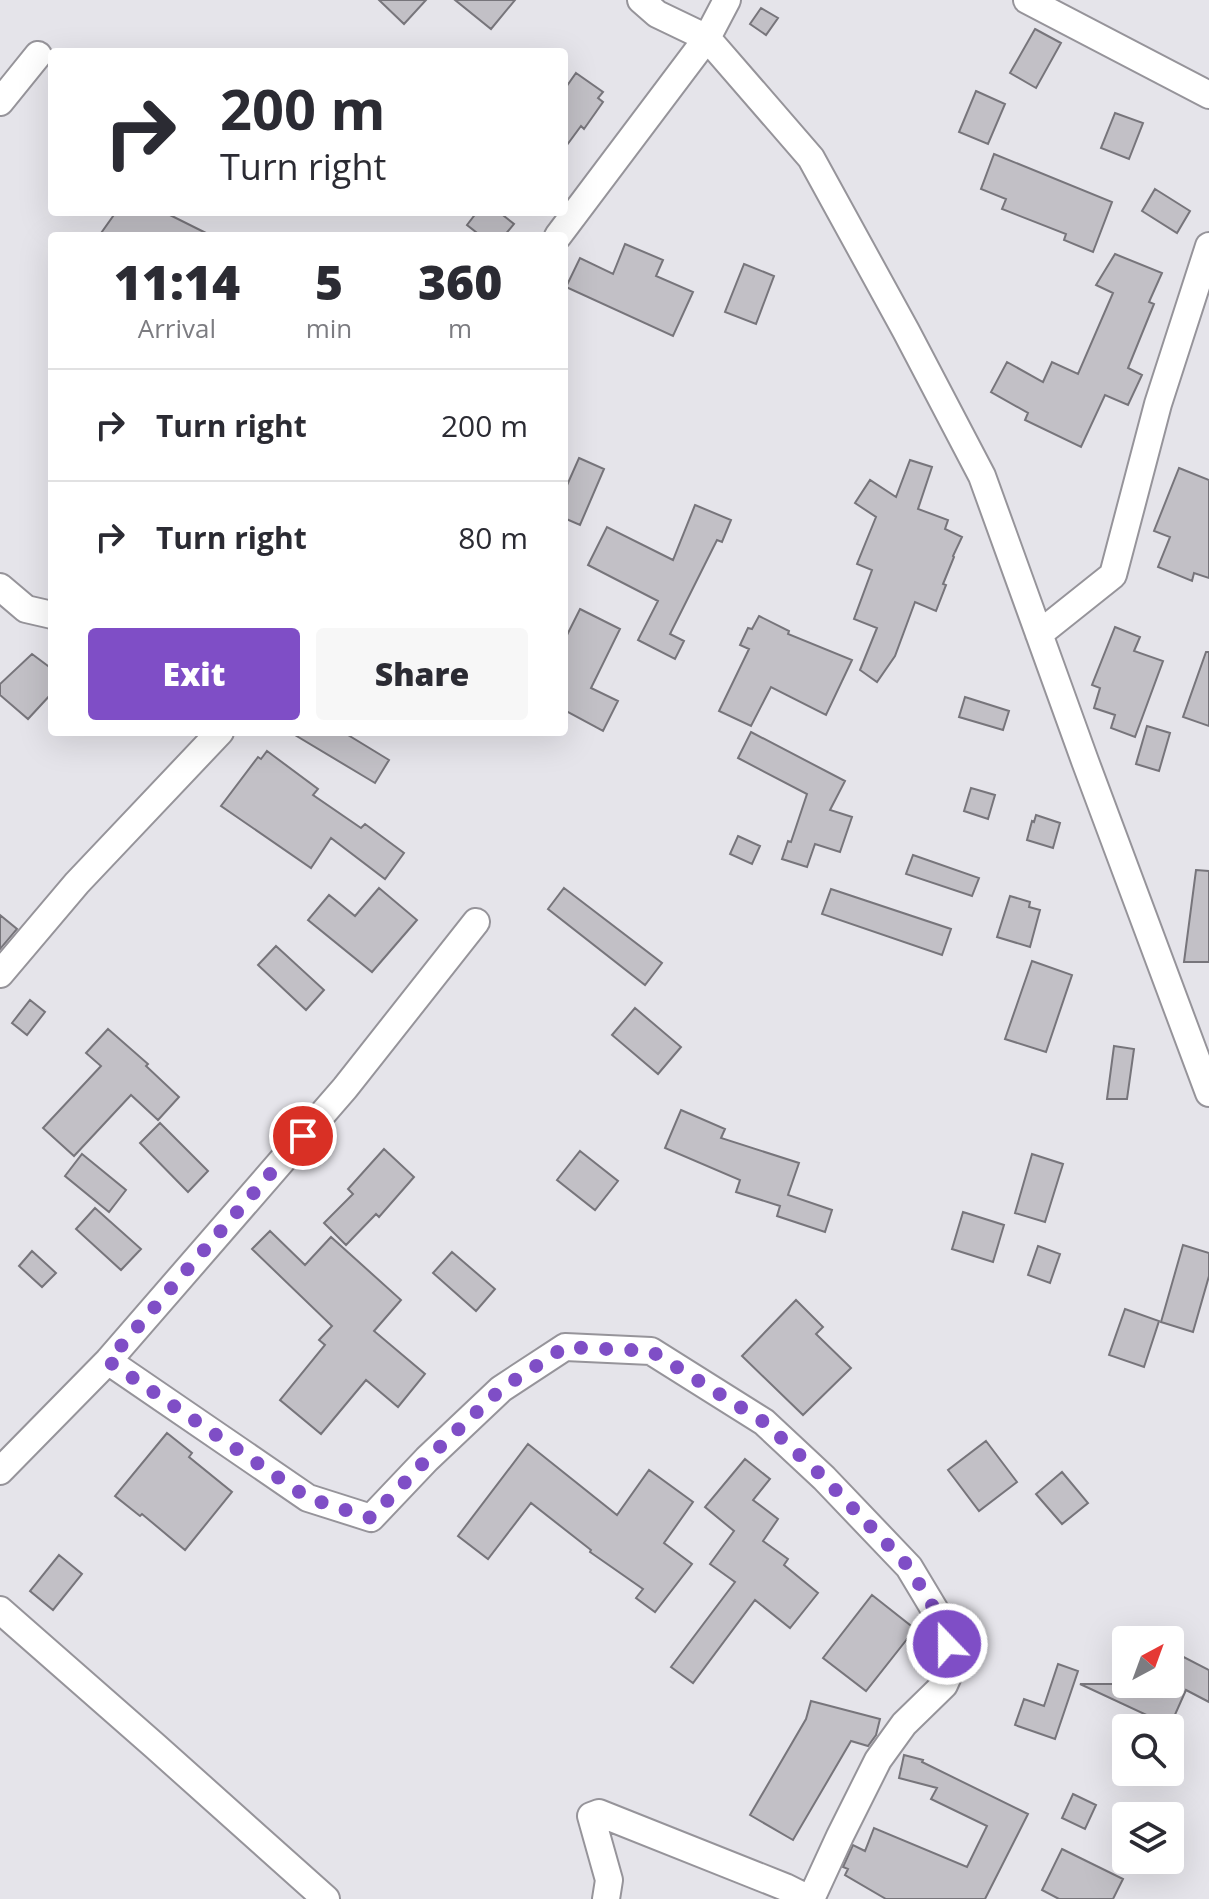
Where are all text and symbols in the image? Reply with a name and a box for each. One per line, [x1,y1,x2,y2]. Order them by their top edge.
text: 200 m [220,70,386,146]
icon: right [88,80,192,184]
text: Turn right [220,142,386,191]
text: 11:14 [114,249,240,314]
text: 5 [315,249,343,314]
text: 360 [418,249,502,314]
text: Arrival [138,310,216,346]
text: min [306,310,352,346]
text: m [448,310,472,346]
icon: right [88,403,132,447]
text: Turn right [156,405,307,446]
text: 200 m [441,405,528,446]
icon: right [88,515,132,559]
text: Turn right [156,517,307,558]
text: 80 m [458,517,528,558]
button: Exit [88,628,300,720]
button: Share [316,628,528,720]
pin [269,1102,337,1170]
icon: arrive [281,1114,325,1158]
position arrow [905,1602,989,1686]
north arrow [1112,1626,1184,1698]
map controls [1112,1626,1184,1874]
button: search [1112,1714,1184,1786]
button: layers [1112,1802,1184,1874]

